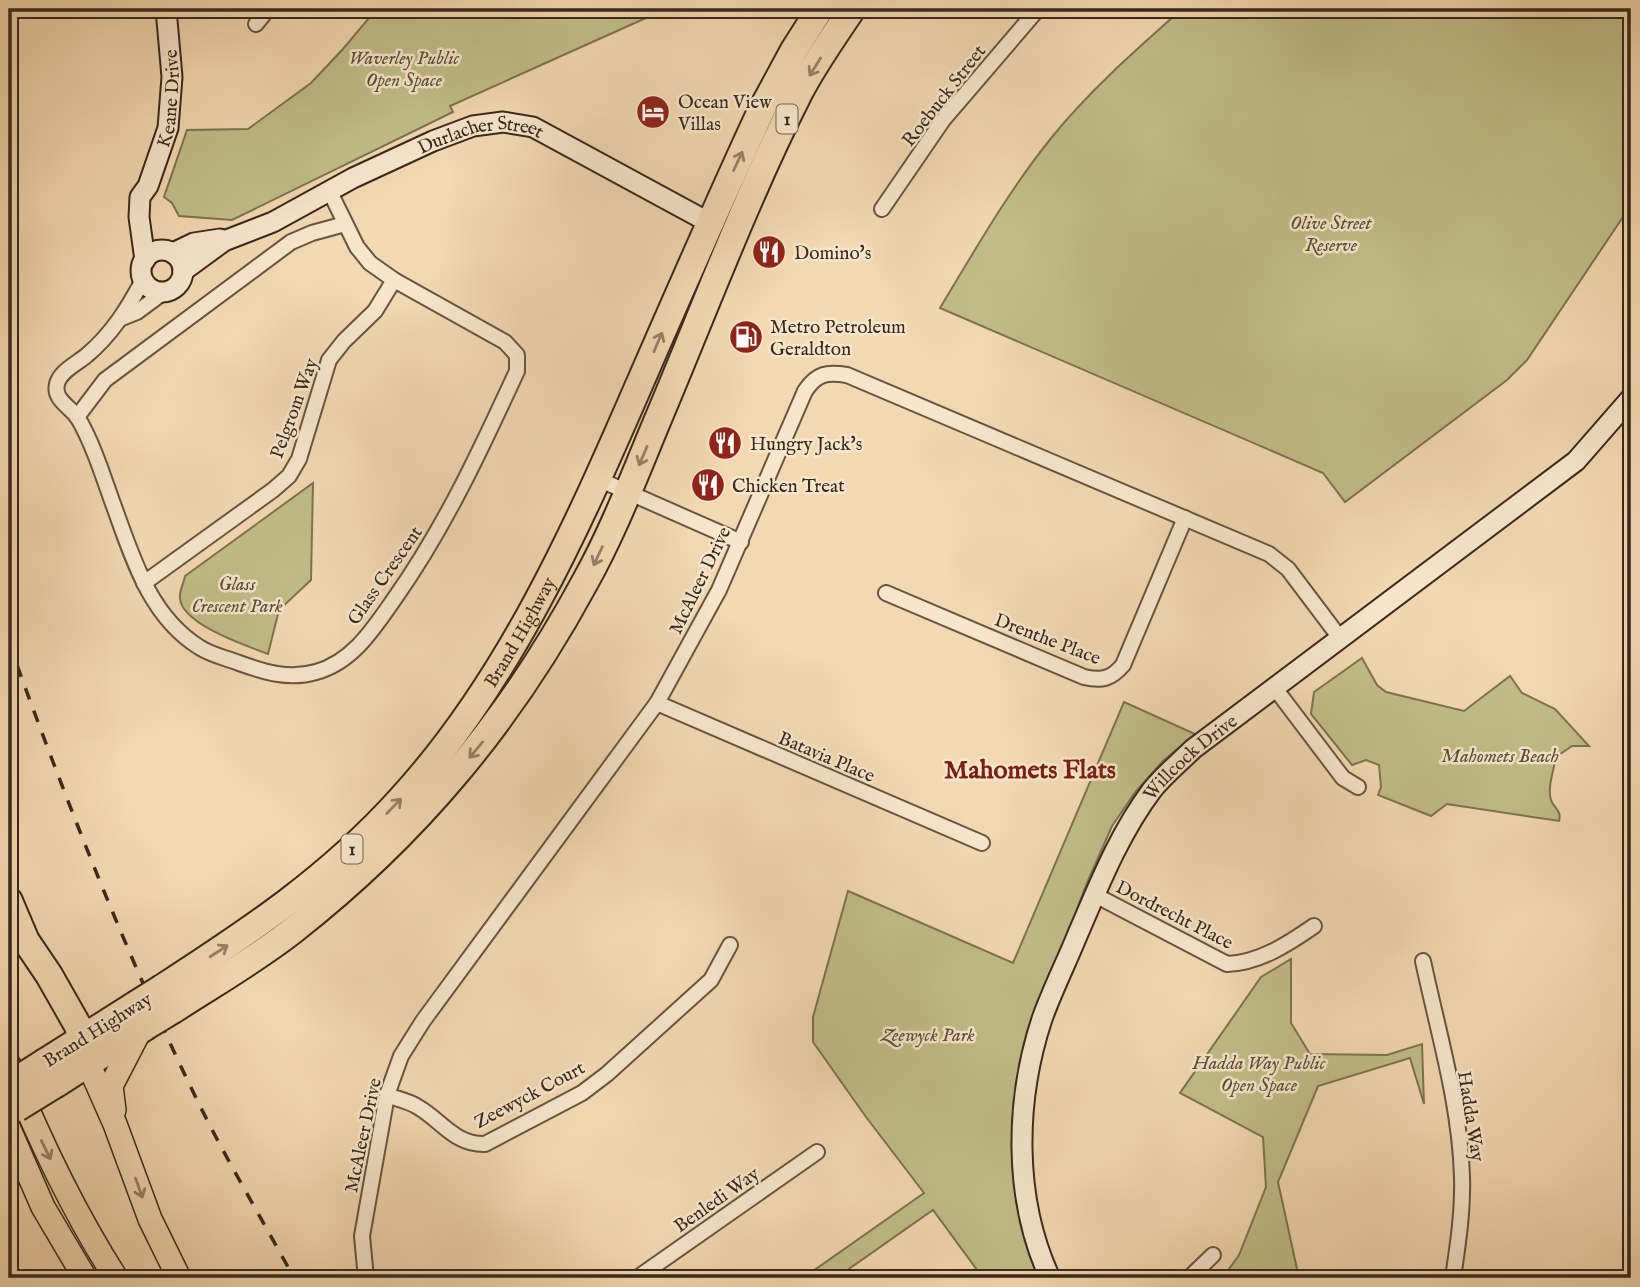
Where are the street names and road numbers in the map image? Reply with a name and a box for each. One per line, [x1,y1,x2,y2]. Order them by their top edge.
street label: Roebuck Street [897,40,992,152]
street label: Keane Drive [152,48,186,151]
road number: 1 [776,104,798,134]
street label: Durlacher Street [414,112,548,161]
street label: Pelgrom Way [266,354,324,462]
street label: Glass Crescent [343,522,429,630]
street label: McAleer Drive [664,523,737,639]
street label: Brand Highway [480,573,562,693]
street label: Drenthe Place [991,609,1104,671]
street label: Willcock Drive [1139,710,1243,806]
street label: Batavia Place [774,727,878,789]
road number: 1 [342,834,362,864]
street label: Dordrecht Place [1111,876,1237,956]
street label: Brand Highway [39,987,157,1074]
street label: Zeewyck Court [470,1056,590,1135]
street label: Hadda Way [1451,1069,1489,1164]
street label: McAleer Drive [340,1076,388,1195]
street label: Benledi Way [670,1162,765,1239]

